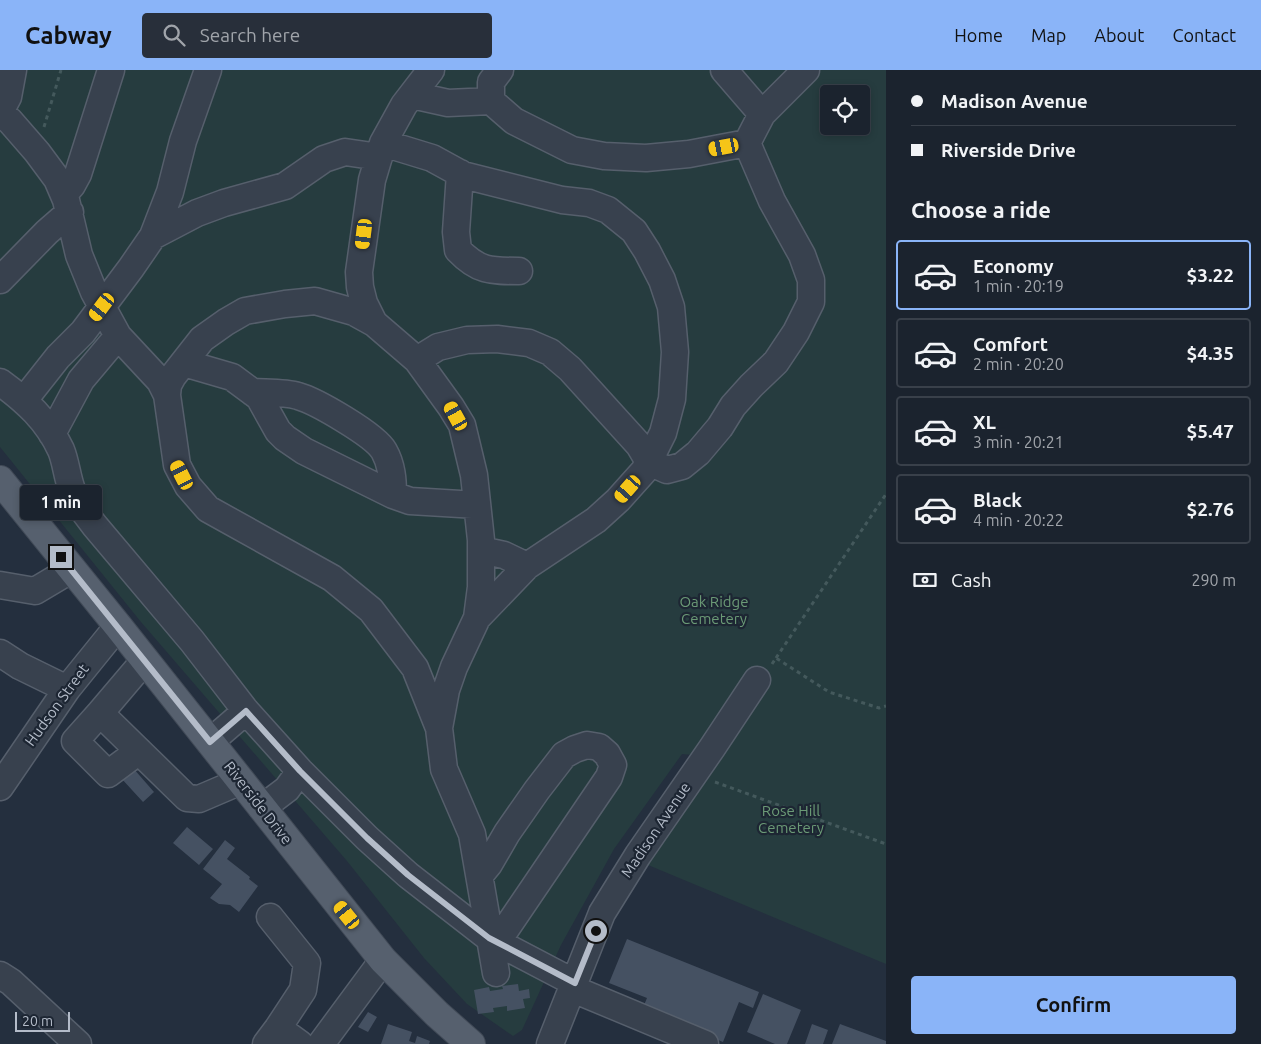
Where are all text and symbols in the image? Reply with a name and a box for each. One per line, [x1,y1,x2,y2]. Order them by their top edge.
search box [142,13,492,58]
icon: search [160,21,188,49]
text: Cabway [25,22,112,49]
text: Search here [200,24,300,46]
text: Home [954,25,1003,45]
text: Map [1031,25,1066,45]
text: About [1094,25,1144,45]
text: Contact [1172,25,1236,45]
map controls [820,85,870,135]
button: locate [820,85,870,135]
text: Madison Avenue [941,90,1088,112]
car [707,137,740,157]
text: Riverside Drive [941,139,1076,161]
text: Choose a ride [911,197,1051,222]
car [354,218,373,250]
icon: car [913,253,958,298]
text: Economy [973,255,1054,277]
text: $3.22 [1186,264,1234,286]
text: 1 min · 20:19 [973,277,1064,295]
car [86,291,117,323]
icon: car [913,331,958,376]
text: Comfort [973,333,1048,355]
text: $4.35 [1186,342,1234,364]
text: 2 min · 20:20 [973,355,1064,373]
car [442,399,469,433]
icon: car [913,409,958,454]
text: XL [973,411,996,433]
text: $5.47 [1186,420,1234,442]
text: 3 min · 20:21 [973,433,1064,451]
car [168,458,195,492]
car [612,473,643,505]
callout: 1 min [20,484,102,520]
icon: car [913,487,958,532]
text: Black [973,489,1022,511]
text: 1 min [41,493,81,511]
text: $2.76 [1186,498,1234,520]
text: 4 min · 20:22 [973,511,1064,529]
route end [50,546,72,568]
icon: cash [911,566,939,594]
text: Cash [951,569,992,591]
text: 290 m [1191,571,1236,589]
park label: Oak Ridge Cemetery [679,593,749,627]
street label: Hudson Street [21,660,92,749]
street label: Riverside Drive [221,758,296,847]
street label: Madison Avenue [618,779,694,880]
park label: Rose Hill Cemetery [758,802,824,836]
car [331,899,362,931]
route start [585,920,607,942]
button: Confirm [911,976,1236,1034]
scale bar [15,1009,70,1032]
text: 20 m [22,1013,53,1029]

